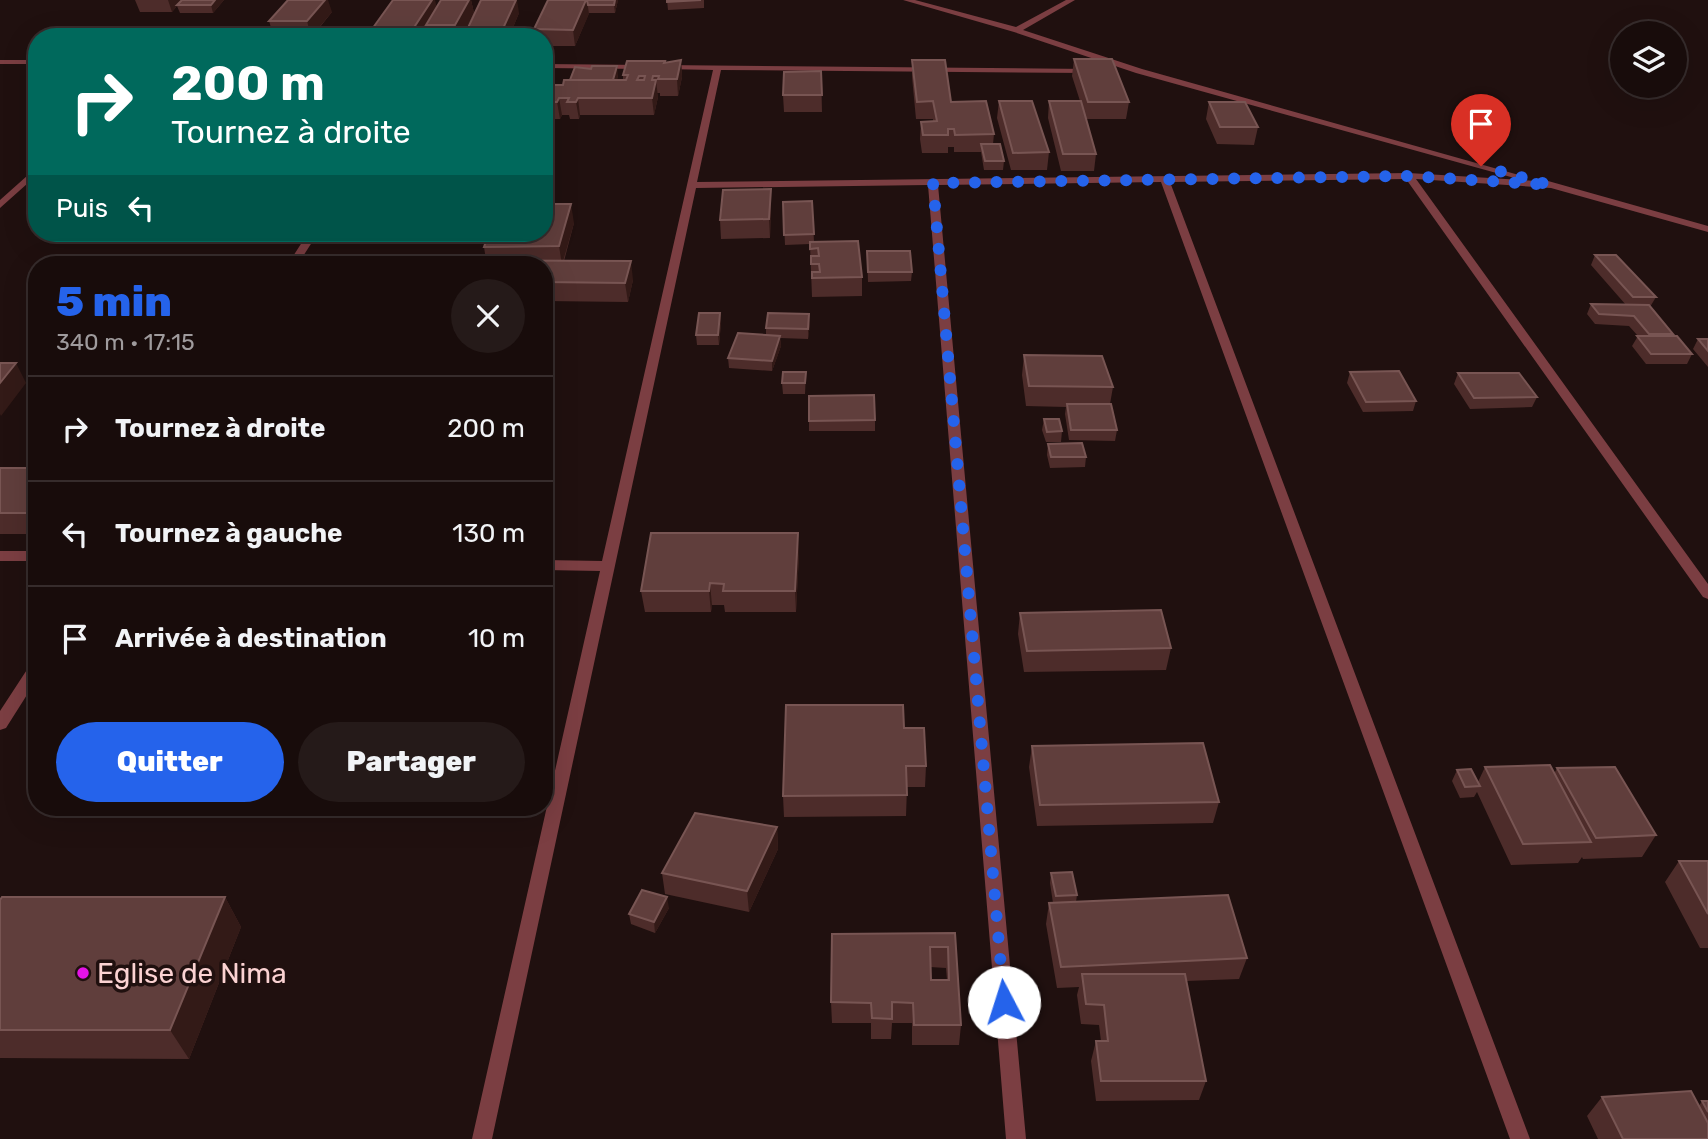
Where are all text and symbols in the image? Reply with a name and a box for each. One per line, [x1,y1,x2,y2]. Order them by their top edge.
map controls [1610,21,1687,98]
button: layers [1610,21,1687,98]
text: 200 m [171,54,325,112]
icon: right [56,56,147,147]
pin [1451,94,1511,166]
icon: arrive [1462,105,1500,143]
text: Tournez à droite [171,113,411,151]
icon: left [122,189,160,227]
text: Puis [56,193,108,224]
text: 5 min [56,277,172,327]
button: close [451,279,525,353]
text: 340 m · 17:15 [56,328,195,356]
icon: right [56,410,94,448]
text: Tournez à droite [115,413,325,444]
text: 200 m [447,413,525,444]
icon: left [56,515,94,553]
text: Tournez à gauche [115,518,343,549]
text: 130 m [452,518,525,549]
icon: arrive [56,620,94,658]
text: Arrivée à destination [115,623,387,654]
text: 10 m [468,623,525,654]
button: Quitter [56,722,284,802]
button: Partager [298,722,525,802]
place label: Eglise de Nima [97,957,287,990]
marker: Eglise de Nima [75,965,91,981]
position arrow [967,965,1041,1039]

